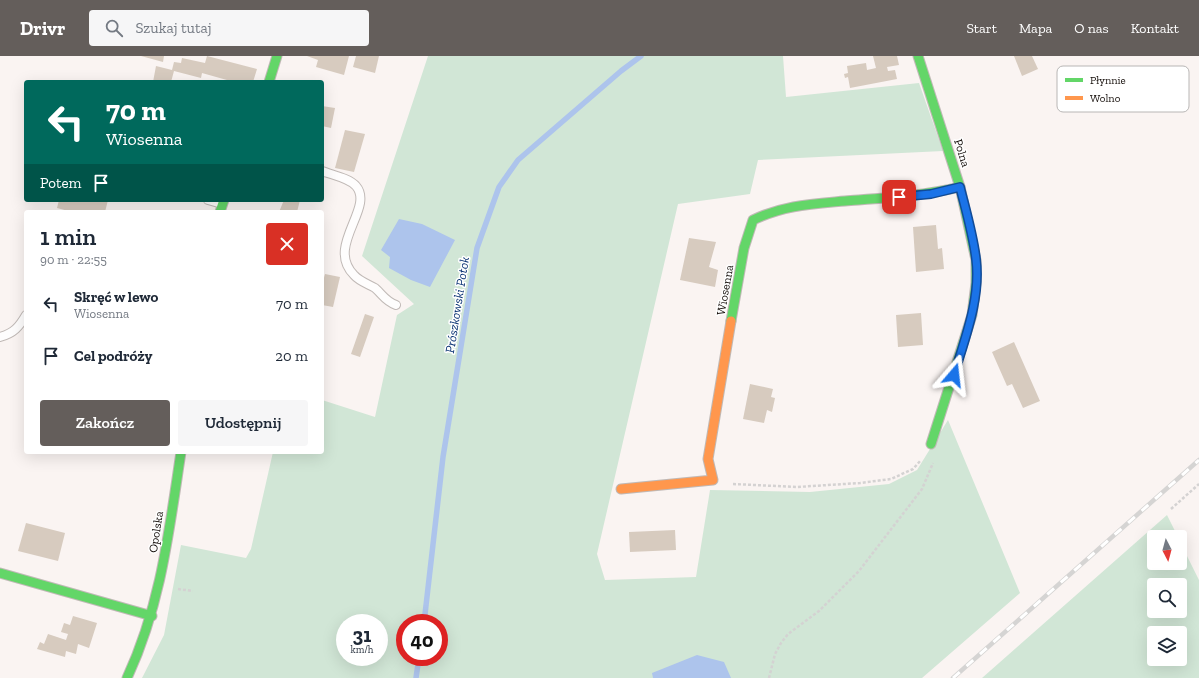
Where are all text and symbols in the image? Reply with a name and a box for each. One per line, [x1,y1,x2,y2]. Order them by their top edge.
search box [89,10,369,46]
text: Drivr [20,17,65,40]
icon: search [103,17,125,39]
text: Szukaj tutaj [135,19,212,37]
text: Start [966,20,997,37]
text: Mapa [1019,20,1052,37]
text: O nas [1074,20,1109,37]
text: Kontakt [1131,20,1179,37]
legend [1057,66,1189,112]
text: Płynnie [1090,74,1126,87]
text: Wolno [1090,92,1121,105]
text: 70 m [106,94,166,127]
icon: left [40,96,92,148]
text: Wiosenna [106,128,182,150]
street label: Polna [951,137,973,169]
icon: arrive [90,172,112,194]
text: Potem [40,174,82,192]
pin [882,180,916,214]
icon: arrive [888,186,910,208]
text: 1 min [40,222,96,251]
button: close [266,223,308,265]
text: 90 m · 22:55 [40,252,107,267]
water label: Prószkowski Potok [442,256,472,354]
street label: Wiosenna [714,263,736,316]
text: Skręć w lewo [74,288,158,306]
icon: left [40,293,62,315]
text: 70 m [276,295,308,313]
text: Wiosenna [74,306,129,321]
icon: arrive [40,345,62,367]
text: Cel podróży [74,347,152,365]
text: 20 m [275,347,308,365]
position arrow [933,354,975,396]
button: Zakończ [40,400,170,446]
button: Udostępnij [178,400,308,446]
street label: Opolska [146,510,166,554]
north arrow [1147,530,1187,570]
map controls [1147,530,1187,666]
button: search [1147,578,1187,618]
speed limit sign: 40 [396,614,448,666]
text: 31 [353,623,371,647]
button: layers [1147,626,1187,666]
text: km/h [351,644,373,656]

